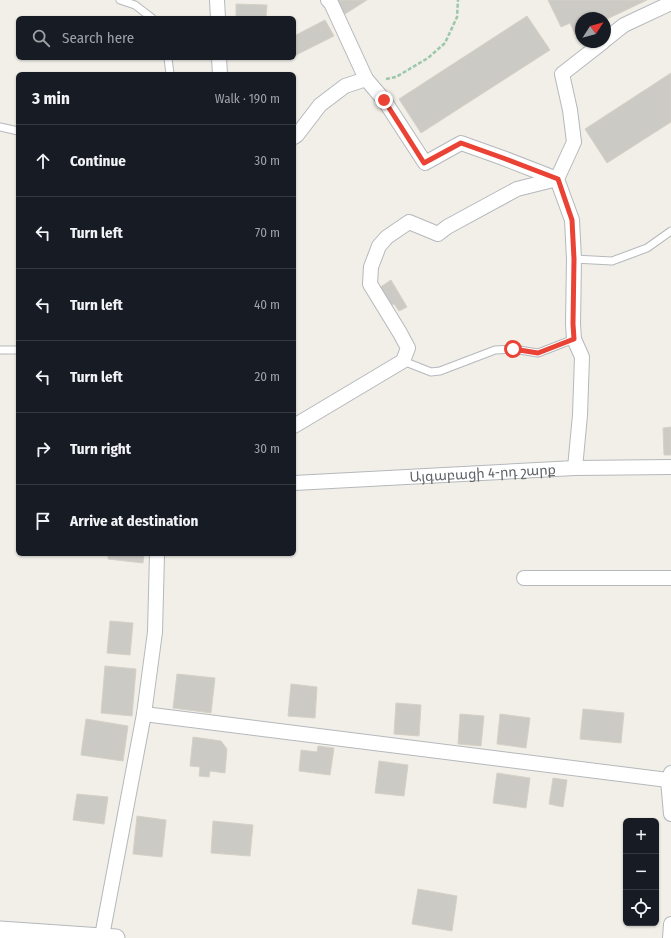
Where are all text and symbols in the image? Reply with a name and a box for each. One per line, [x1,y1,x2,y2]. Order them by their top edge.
north arrow [575,12,611,48]
search box [16,16,296,60]
icon: search [30,27,52,49]
text: Search here [62,29,134,47]
text: 3 min [32,88,70,109]
text: Walk · 190 m [215,91,280,106]
route end [375,91,393,109]
icon: ahead [32,150,54,172]
text: Continue [70,152,126,170]
text: 30 m [254,153,280,168]
icon: left [32,222,54,244]
text: Turn left [70,224,123,242]
text: 70 m [255,225,280,240]
icon: left [32,294,54,316]
text: Turn left [70,296,123,314]
text: 40 m [254,297,280,312]
route start [504,340,522,358]
icon: left [32,366,54,388]
text: Turn left [70,368,123,386]
text: 20 m [254,369,280,384]
icon: right [32,438,54,460]
text: Turn right [70,440,131,458]
text: 30 m [254,441,280,456]
street label: Այգաբացի 4-րդ շարք [409,461,556,485]
icon: arrive [32,510,54,532]
text: Arrive at destination [70,512,198,530]
map controls [623,818,659,926]
button: + [623,818,659,854]
button: − [623,854,659,890]
button: locate [623,890,659,926]

